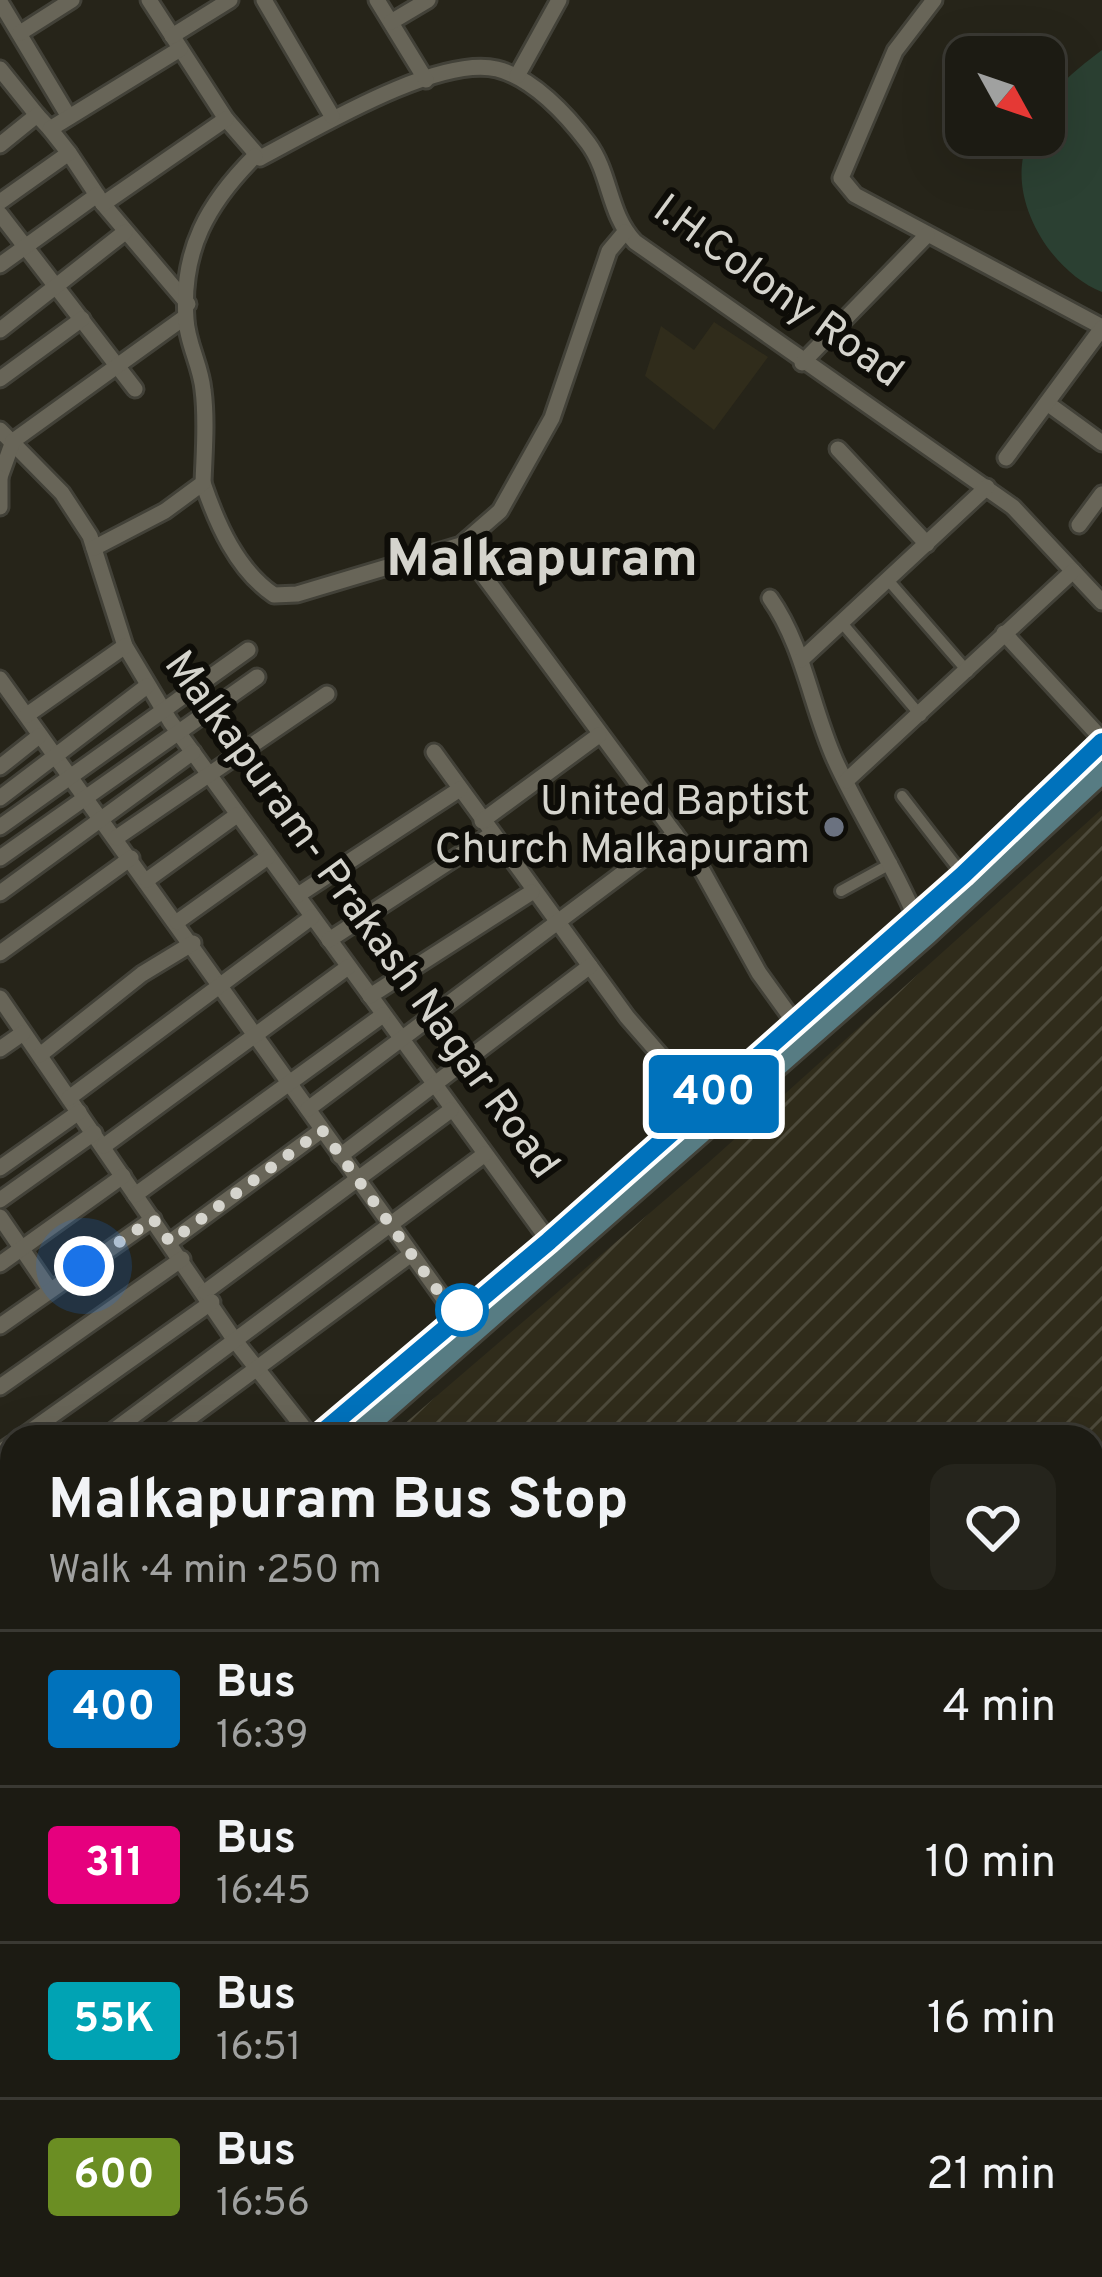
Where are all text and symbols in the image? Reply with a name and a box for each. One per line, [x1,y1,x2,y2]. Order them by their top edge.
north arrow [945,36,1065,156]
map controls [945,36,1065,156]
street label: I.H.Colony Road [642,185,912,401]
district label: Malkapuram [386,527,698,596]
street label: Malkapuram- Prakash Nagar Road [151,642,569,1190]
place label: United Baptist Church Malkapuram [435,777,810,878]
marker: United Baptist Church Malkapuram [821,814,847,840]
line badge: 400 [645,1055,783,1133]
text: 400 [673,1067,755,1120]
your location [54,1236,114,1296]
unlabelled marker [437,1285,487,1335]
button: heart [930,1464,1056,1590]
text: Malkapuram Bus Stop [48,1467,628,1539]
text: Walk · 4 min · 250 m [48,1548,381,1597]
text: Bus [216,1656,296,1713]
text: 4 min [943,1680,1056,1737]
text: 400 [73,1682,155,1735]
text: 16:39 [216,1713,309,1762]
text: Bus [216,1812,296,1869]
text: 10 min [925,1836,1056,1893]
text: 311 [85,1838,143,1891]
text: 16:45 [216,1869,311,1918]
text: Bus [216,1968,296,2025]
text: 16 min [927,1992,1056,2049]
text: 55K [73,1994,155,2047]
text: 16:51 [216,2025,301,2074]
text: Bus [216,2124,296,2181]
text: 21 min [926,2148,1056,2205]
text: 600 [73,2150,155,2203]
text: 16:56 [216,2181,310,2230]

